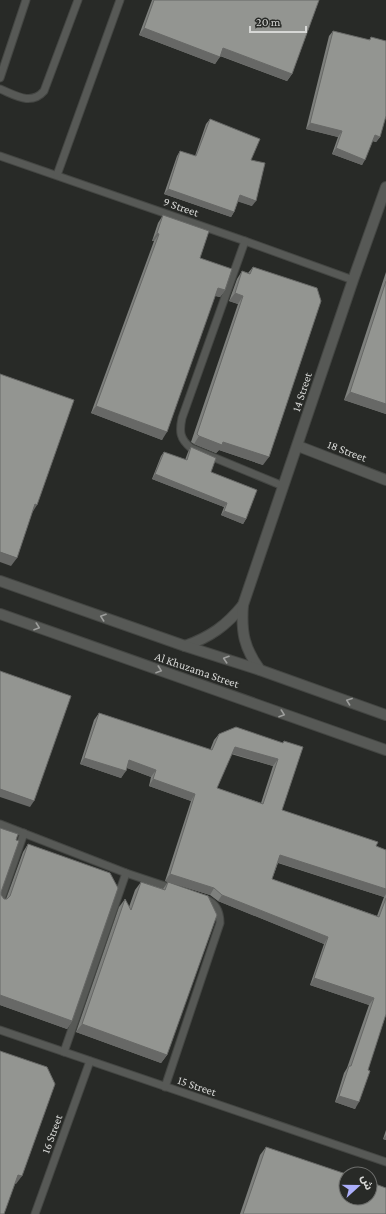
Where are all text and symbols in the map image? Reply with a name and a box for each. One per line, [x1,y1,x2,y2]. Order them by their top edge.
scale bar [250,8,306,34]
text: 20 m [256,15,281,29]
street label: 9 Street [161,194,201,220]
street label: 14 Street [289,370,315,413]
street label: 18 Street [325,437,370,465]
one-way arrow [100,613,107,622]
one-way arrow [33,623,40,631]
street label: Al Khuzama Street [153,649,242,691]
one-way arrow [223,655,230,664]
one-way arrow [156,666,163,674]
one-way arrow [346,698,353,706]
one-way arrow [278,709,285,717]
street label: 15 Street [176,1073,219,1099]
street label: 16 Street [39,1112,66,1155]
north arrow [338,1166,378,1206]
text: ش [358,1173,376,1192]

